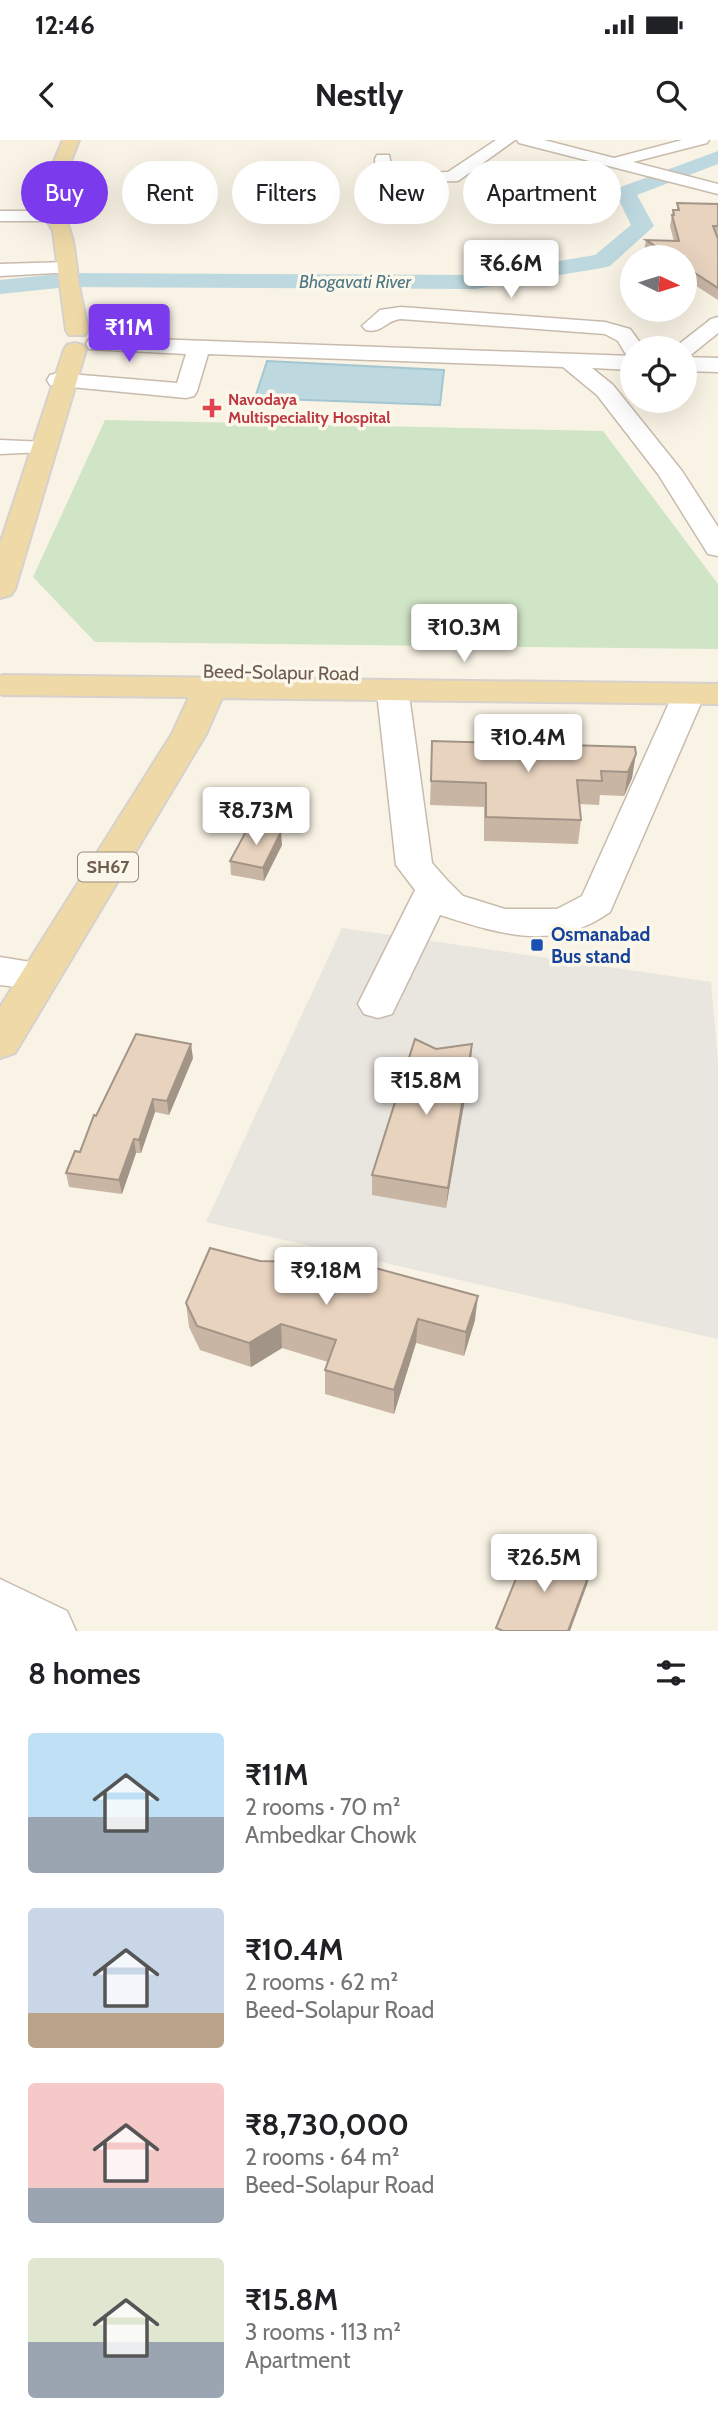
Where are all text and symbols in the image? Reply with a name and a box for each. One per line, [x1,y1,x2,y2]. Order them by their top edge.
text: 12:46 [35,9,95,41]
text: Nestly [315,75,403,114]
icon: back [28,76,66,114]
icon: search [652,76,690,114]
chip: Buy [21,161,108,224]
chip: Rent [122,161,218,224]
chip: Filters [232,161,340,224]
chip: New [354,161,449,224]
chip: Apartment [463,161,621,224]
pin: ₹6.6M [462,240,560,300]
north arrow [620,245,696,322]
map controls [620,245,697,413]
text: ₹6.6M [480,249,542,277]
water label: Bhogavati River [299,271,413,293]
pin: ₹11M [88,304,170,364]
text: ₹11M [105,313,153,341]
button: locate [620,336,697,413]
place label: Navodaya Multispeciality Hospital [228,390,390,427]
marker: Navodaya Multispeciality Hospital [202,398,222,418]
pin: ₹10.3M [407,604,521,664]
text: ₹10.3M [427,613,501,641]
street label: Beed-Solapur Road [203,660,359,685]
pin: ₹10.4M [471,714,585,774]
text: ₹10.4M [490,723,566,751]
pin: ₹8.73M [199,788,313,847]
text: ₹8.73M [219,796,293,824]
road number: SH67 [78,852,138,882]
place label: Osmanabad Bus stand [551,923,650,968]
marker: Osmanabad Bus stand [529,937,545,953]
pin: ₹15.8M [369,1058,483,1117]
text: ₹15.8M [390,1066,462,1094]
pin: ₹9.18M [269,1248,383,1307]
text: ₹9.18M [290,1256,362,1284]
pin: ₹26.5M [487,1534,601,1594]
text: ₹26.5M [507,1543,581,1571]
icon: filters [652,1654,690,1692]
text: 8 homes [28,1655,141,1692]
text: ₹11M [245,1756,308,1793]
icon: home [84,1761,168,1845]
text: 2 rooms · 70 m² [245,1793,400,1821]
text: Ambedkar Chowk [245,1821,416,1849]
text: ₹10.4M [245,1931,344,1968]
icon: home [84,1936,168,2020]
text: 2 rooms · 62 m² [245,1968,398,1996]
text: Beed-Solapur Road [245,1996,434,2024]
text: ₹8,730,000 [245,2106,409,2143]
icon: home [84,2111,168,2195]
text: 2 rooms · 64 m² [245,2143,399,2171]
text: Beed-Solapur Road [245,2171,434,2199]
text: ₹15.8M [245,2281,338,2318]
icon: home [84,2286,168,2370]
text: 3 rooms · 113 m² [245,2318,401,2346]
text: Apartment [245,2346,350,2374]

